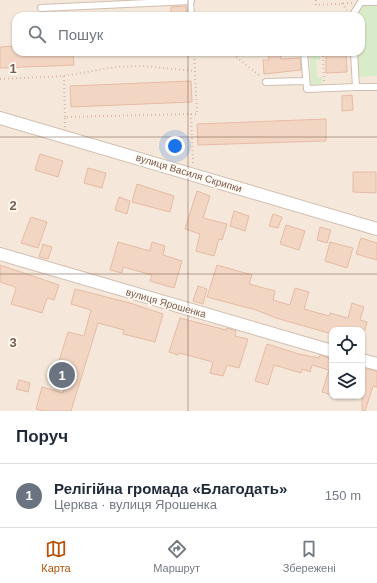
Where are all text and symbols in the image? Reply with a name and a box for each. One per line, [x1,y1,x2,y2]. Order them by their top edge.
search box [12,12,365,56]
icon: search [26,23,48,45]
text: Пошук [58,26,103,43]
text: 1 [9,61,17,76]
your location [165,136,185,156]
street label: вулиця Василя Скрипки [135,152,243,194]
text: 2 [9,198,17,213]
street label: вулиця Ярошенка [125,286,208,320]
map controls [329,327,365,399]
button: locate [329,327,365,363]
text: 3 [9,335,17,350]
pin: 1 [49,360,75,390]
button: layers [329,363,365,399]
text: Поруч [16,427,68,446]
text: Релігійна громада «Благодать» [54,480,287,497]
text: 1 [25,488,33,503]
text: 150 m [325,488,361,503]
text: Церква · вулиця Ярошенка [54,497,217,512]
tab: Карта [41,538,71,574]
tab: Маршрут [153,538,200,574]
tab: Збережені [283,538,336,574]

